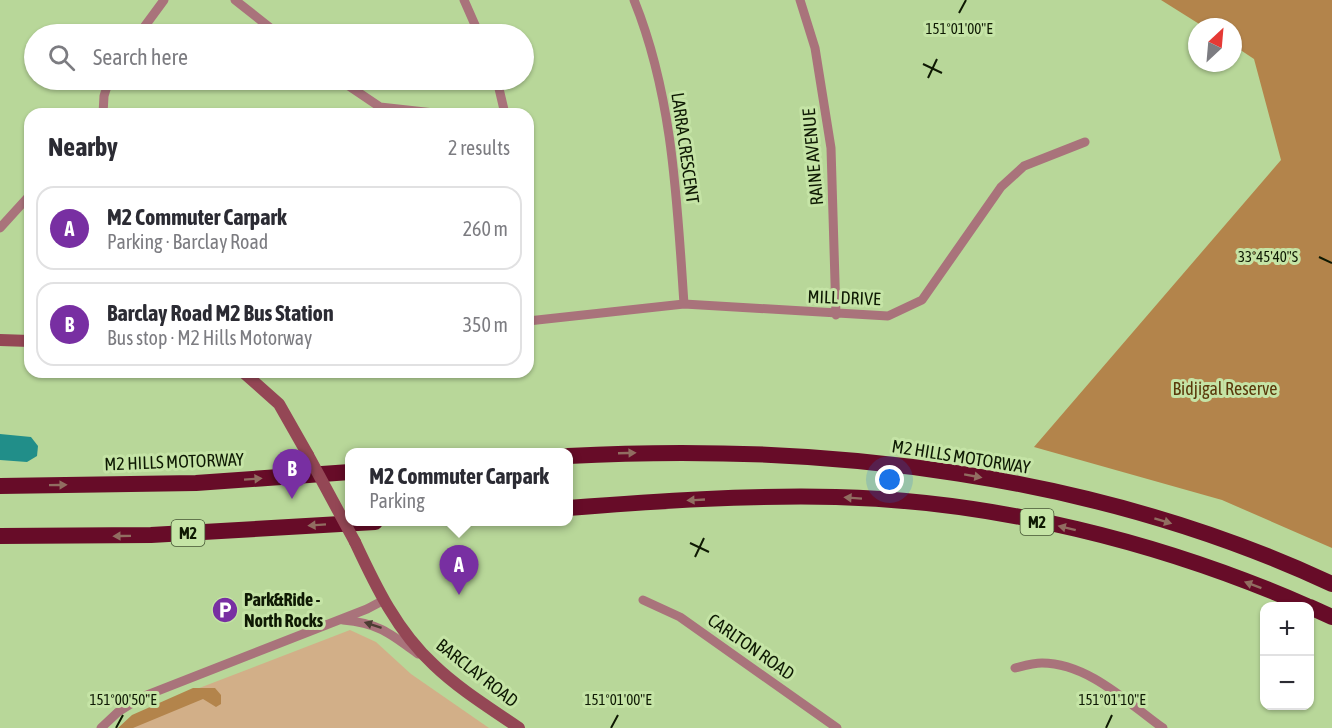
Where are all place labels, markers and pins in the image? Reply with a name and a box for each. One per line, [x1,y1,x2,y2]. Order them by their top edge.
pin: B [272,450,312,499]
pin: A [440,546,478,595]
place label: Park&Ride - North Rocks [244,589,324,631]
parking icon: Park&Ride - North Rocks [210,595,240,625]

